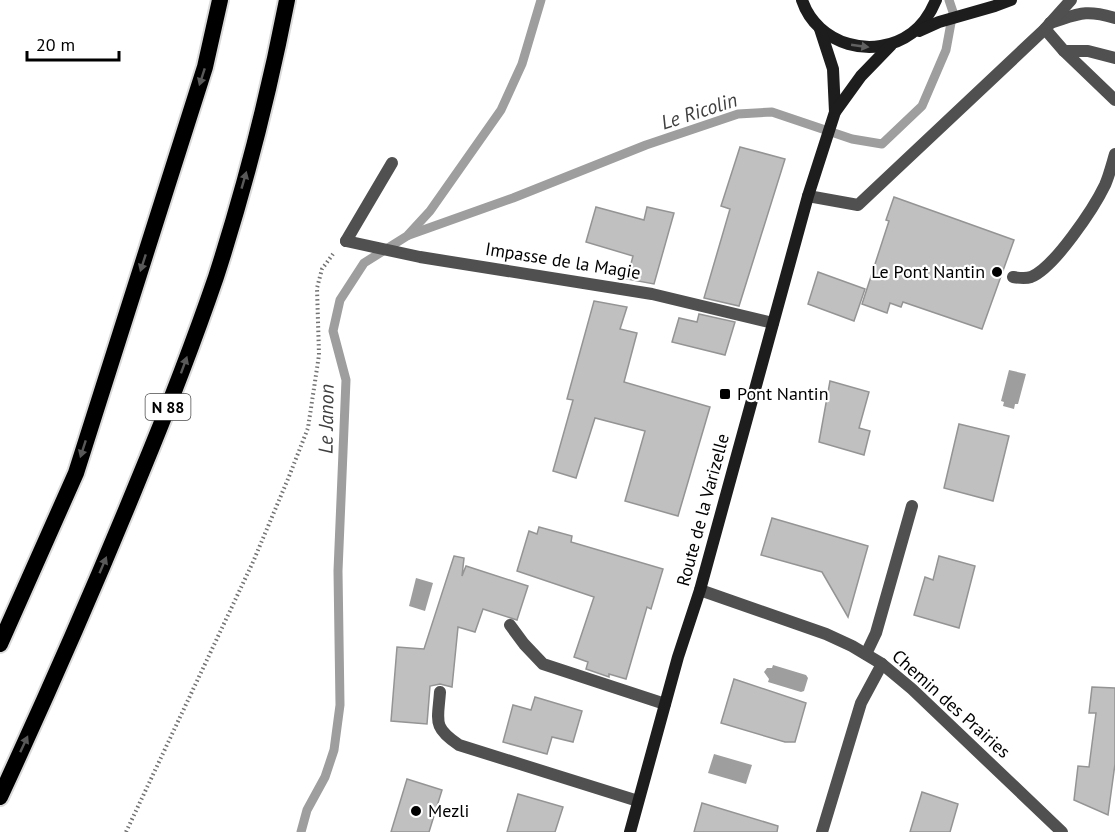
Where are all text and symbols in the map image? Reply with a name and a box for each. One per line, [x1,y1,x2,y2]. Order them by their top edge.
scale bar [27,24,118,62]
text: 20 m [36,33,75,56]
one-way arrow [851,41,870,50]
one-way arrow [197,68,206,86]
water label: Le Ricolin [658,86,740,136]
one-way arrow [240,170,249,188]
street label: Impasse de la Magie [484,237,642,284]
one-way arrow [137,254,147,272]
place label: Le Pont Nantin [871,260,985,283]
marker: Le Pont Nantin [990,265,1004,279]
one-way arrow [180,356,189,374]
place label: Pont Nantin [737,382,828,405]
water label: Le Janon [312,384,340,454]
marker: Pont Nantin [718,387,732,401]
road number: N 88 [146,394,190,420]
street label: Route de la Varizelle [671,431,734,589]
one-way arrow [78,440,88,458]
one-way arrow [99,556,108,574]
street label: Chemin des Prairies [887,644,1015,763]
one-way arrow [20,735,29,752]
place label: Mezli [428,799,469,822]
marker: Mezli [409,804,423,818]

